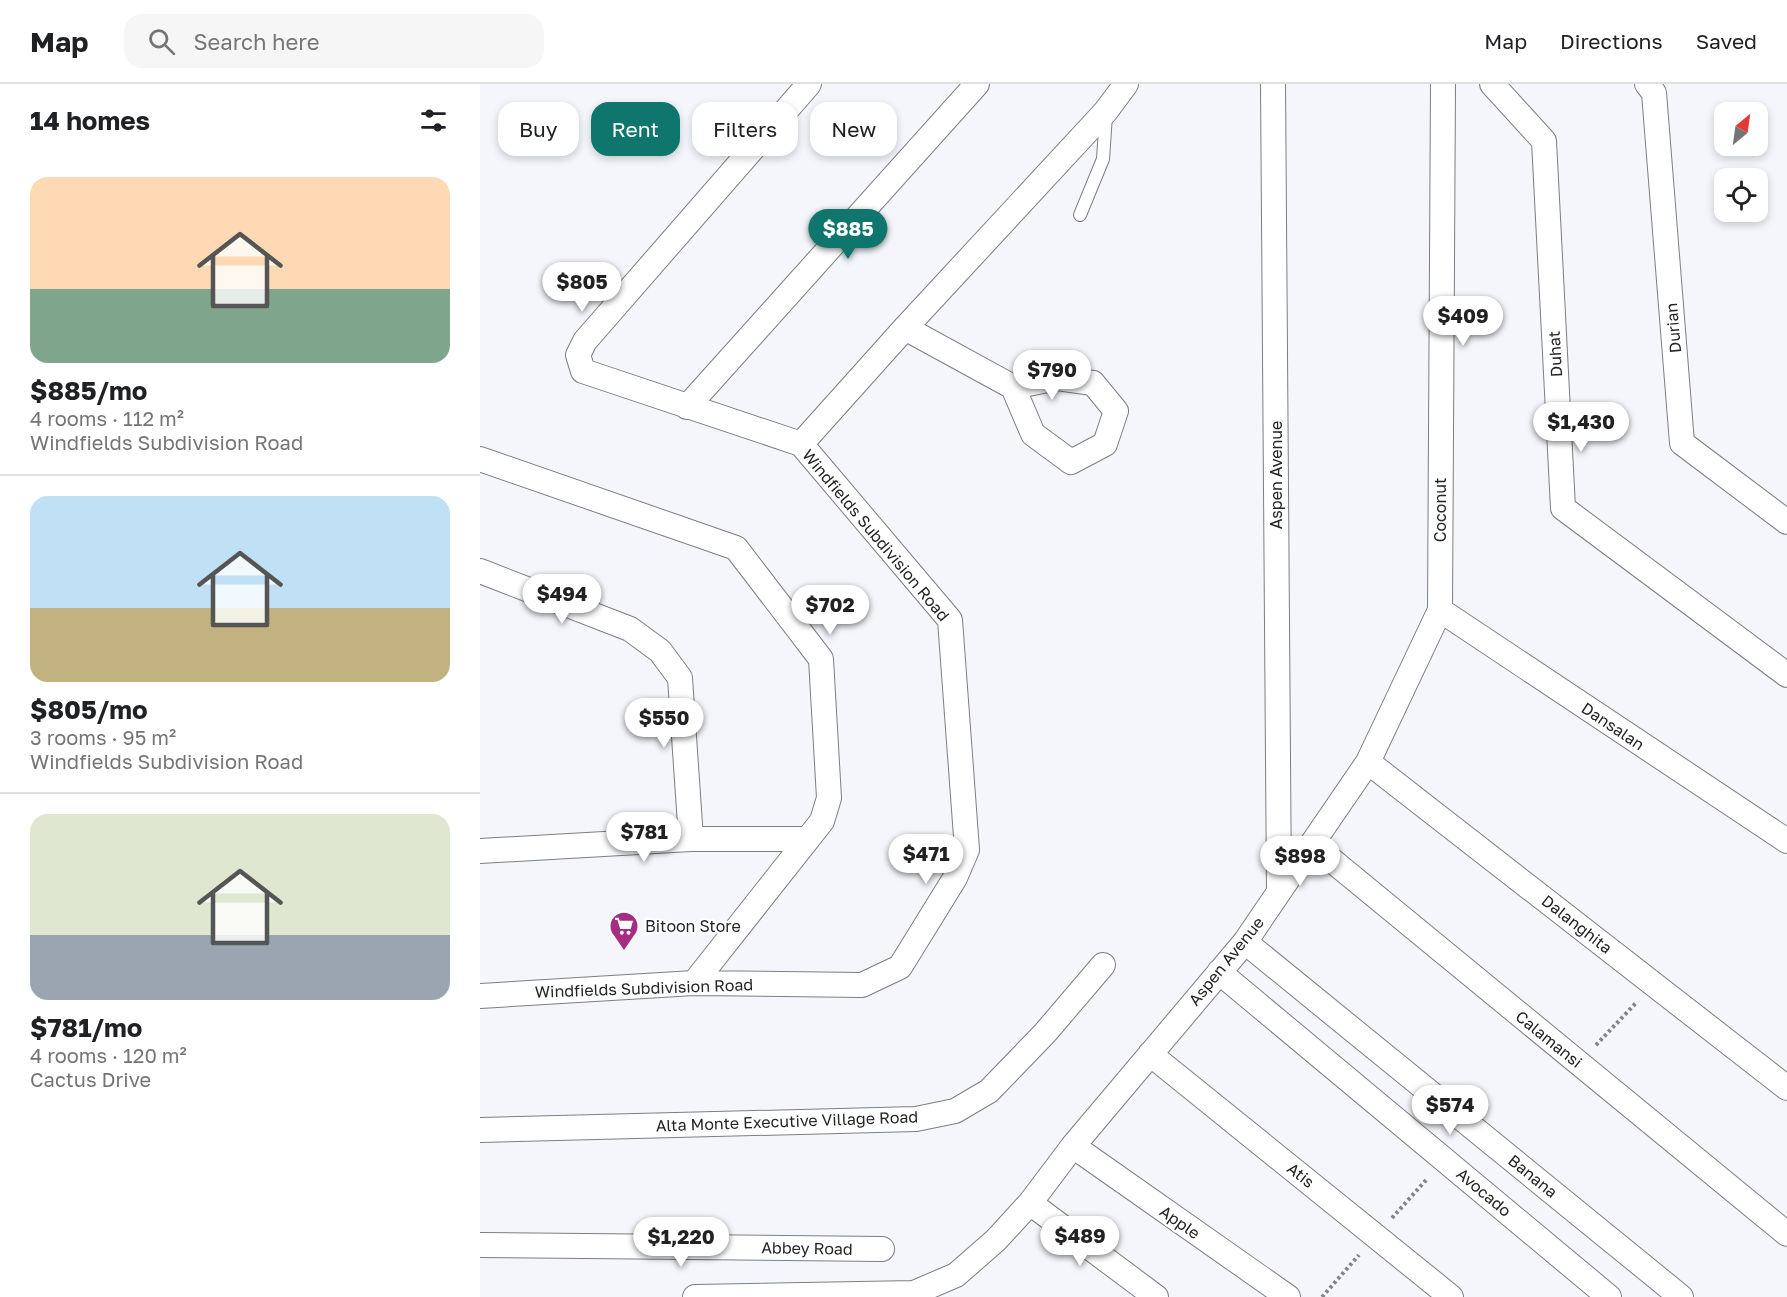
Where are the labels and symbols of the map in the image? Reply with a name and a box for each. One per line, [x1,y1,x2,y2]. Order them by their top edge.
north arrow [1714,102,1768,156]
pin: $885 [812,209,884,260]
pin: $805 [546,262,618,313]
pin: $409 [1427,296,1499,347]
street label: Durian [1661,302,1685,354]
street label: Duhat [1544,331,1566,377]
pin: $790 [1016,350,1088,401]
pin: $1,430 [1532,402,1630,453]
street label: Aspen Avenue [1266,421,1286,529]
street label: Windfields Subdivision Road [798,445,954,625]
street label: Coconut [1430,478,1450,542]
pin: $494 [526,574,598,625]
pin: $702 [794,585,866,636]
pin: $550 [628,698,700,749]
street label: Dansalan [1578,698,1648,754]
pin: $781 [608,812,680,863]
pin: $471 [890,834,962,885]
pin: $898 [1264,836,1336,887]
street label: Dalanghita [1538,890,1616,958]
supermarket icon: Bitoon Store [608,910,640,952]
street label: Aspen Avenue [1184,913,1268,1009]
place label: Bitoon Store [645,916,741,936]
street label: Windfields Subdivision Road [534,974,754,1002]
street label: Calamansi [1512,1006,1586,1072]
pin: $574 [1414,1085,1486,1136]
street label: Alta Monte Executive Village Road [655,1106,919,1136]
street label: Banana [1504,1150,1562,1202]
street label: Atis [1283,1158,1319,1192]
street label: Avocado [1453,1163,1515,1221]
street label: Apple [1156,1201,1204,1243]
pin: $489 [1044,1216,1116,1267]
pin: $1,220 [632,1217,730,1268]
street label: Abbey Road [761,1237,853,1259]

